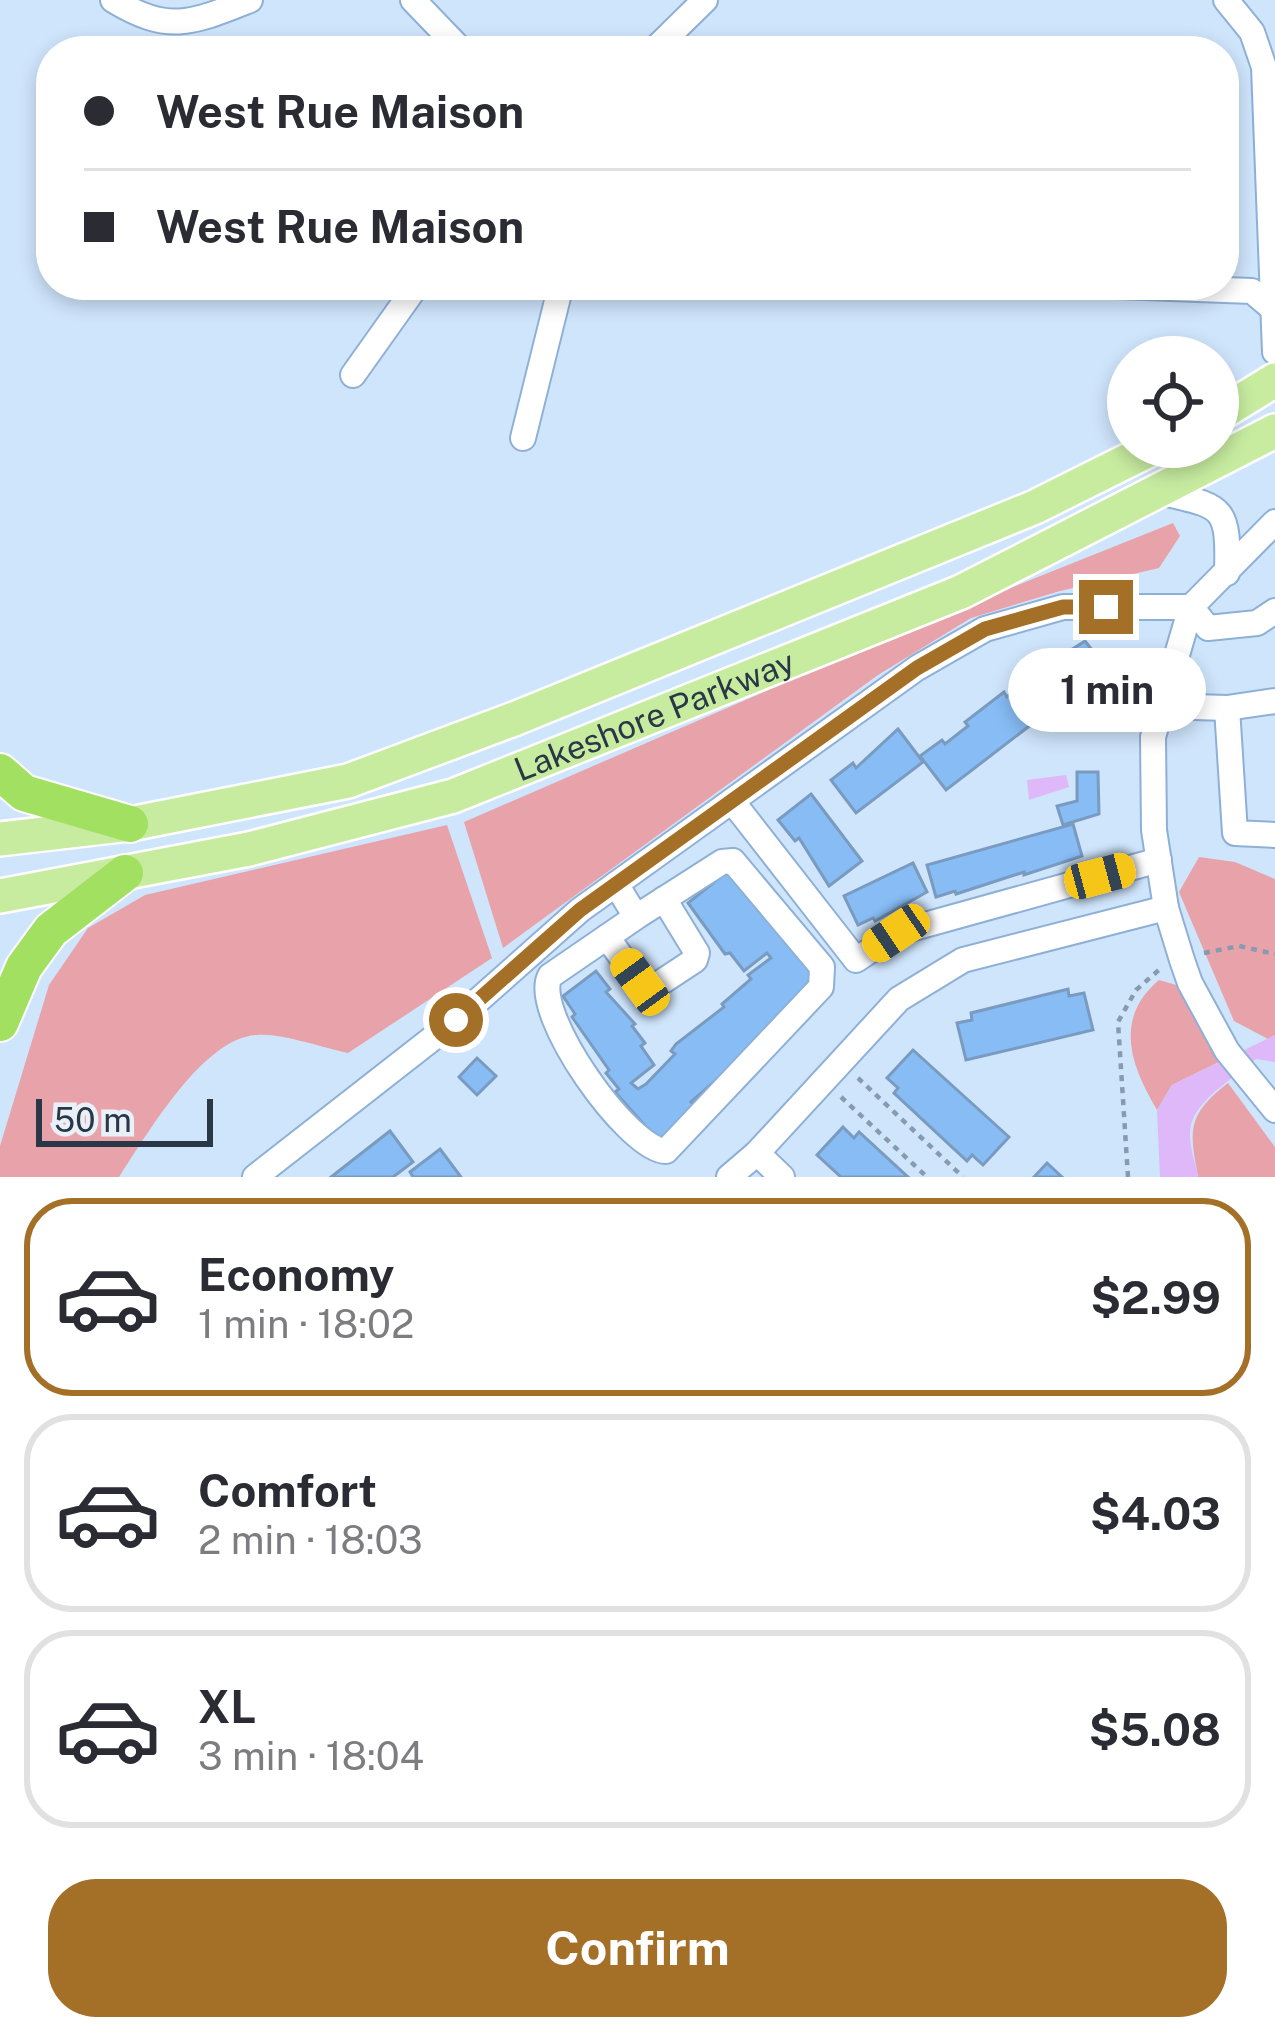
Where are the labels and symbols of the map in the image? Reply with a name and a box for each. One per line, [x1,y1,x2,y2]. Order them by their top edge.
route end [1079,580,1133,634]
street label: Lakeshore Parkway [509,642,800,788]
callout: 1 min [1007,649,1205,733]
car [1061,849,1139,903]
car [856,898,936,968]
car [604,942,676,1022]
route start [429,993,483,1047]
scale bar [36,1093,213,1146]

